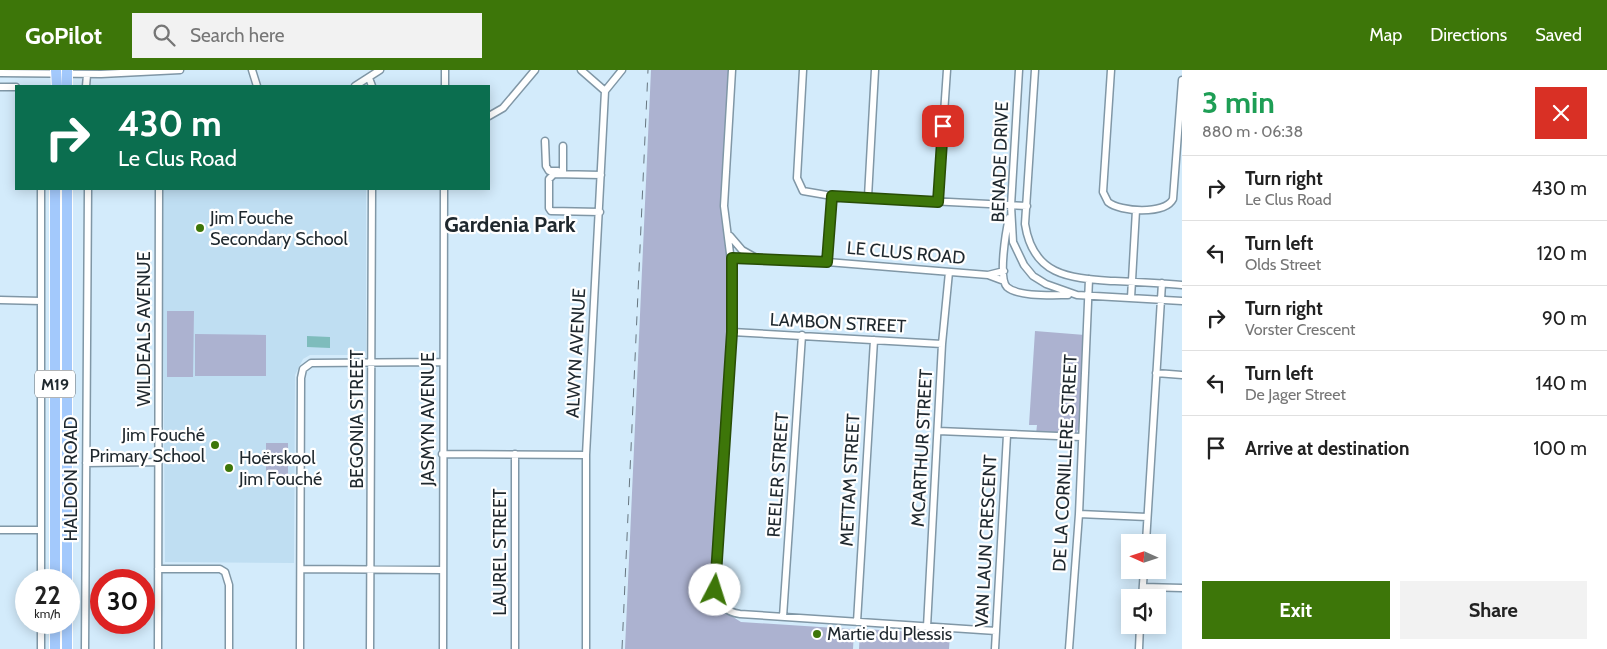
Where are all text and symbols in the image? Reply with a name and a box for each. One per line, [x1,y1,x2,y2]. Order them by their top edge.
search box [132,13,482,58]
text: GoPilot [25,21,102,50]
icon: search [150,21,178,49]
text: Search here [190,24,284,47]
text: Map [1369,24,1402,46]
text: Directions [1430,24,1507,46]
text: Saved [1535,24,1582,46]
text: 3 min [1202,84,1275,121]
button: close [1535,87,1587,139]
street label: BENADE DRIVE [987,101,1013,223]
text: 430 m [118,102,222,145]
icon: right [35,105,100,170]
pin [922,105,964,147]
icon: arrive [929,112,957,140]
text: 880 m · 06:38 [1202,122,1303,141]
text: Le Clus Road [118,145,237,172]
text: Turn right [1245,167,1323,190]
icon: right [1202,174,1230,202]
text: 430 m [1532,177,1587,200]
text: Le Clus Road [1245,190,1332,209]
place label: Jim Fouche Secondary School [209,207,348,250]
district label: Gardenia Park [444,211,576,238]
marker: Jim Fouche Secondary School [194,222,206,234]
text: Turn left [1245,232,1313,255]
street label: LE CLUS ROAD [846,237,966,269]
icon: left [1202,239,1230,267]
text: 120 m [1537,242,1587,265]
street label: WILDEALS AVENUE [133,251,155,407]
text: Olds Street [1245,255,1321,274]
street label: ALWYN AVENUE [562,288,590,418]
text: Turn right [1245,297,1323,320]
icon: right [1202,304,1230,332]
text: 90 m [1542,307,1587,330]
street label: LAMBON STREET [769,308,907,338]
text: Vorster Crescent [1245,320,1355,339]
street label: BEGONIA STREET [346,349,368,489]
street label: JASMYN AVENUE [417,352,439,487]
street label: DE LA CORNILLERE STREET [1048,353,1082,572]
text: Turn left [1245,362,1313,385]
street label: MCARTHUR STREET [907,368,937,527]
icon: left [1202,369,1230,397]
road number: M19 [35,370,75,398]
text: 140 m [1536,372,1587,395]
text: De Jager Street [1245,385,1346,404]
street label: REELER STREET [763,411,793,538]
street label: METTAM STREET [836,413,864,547]
street label: HALDON ROAD [60,416,82,542]
place label: Jim Fouché Primary School [90,424,206,467]
icon: arrive [1202,434,1230,462]
text: Arrive at destination [1245,437,1409,460]
text: 100 m [1533,437,1587,460]
marker: Jim Fouché Primary School [209,439,221,451]
place label: Hoërskool Jim Fouché [238,447,322,490]
street label: VAN LAUN CRESCENT [970,454,1002,628]
marker: Hoërskool Jim Fouché [223,462,235,474]
street label: LAUREL STREET [489,488,511,616]
north arrow [1121,534,1166,579]
map controls [1121,534,1166,634]
position arrow [688,563,740,615]
speed limit sign: 30 [90,569,155,634]
text: 22 [34,580,61,610]
button: Exit [1202,581,1390,639]
button: Share [1400,581,1587,639]
button: sound [1121,589,1166,634]
text: km/h [34,606,61,621]
place label: Martie du Plessis [827,623,952,645]
marker: Martie du Plessis [811,628,823,640]

